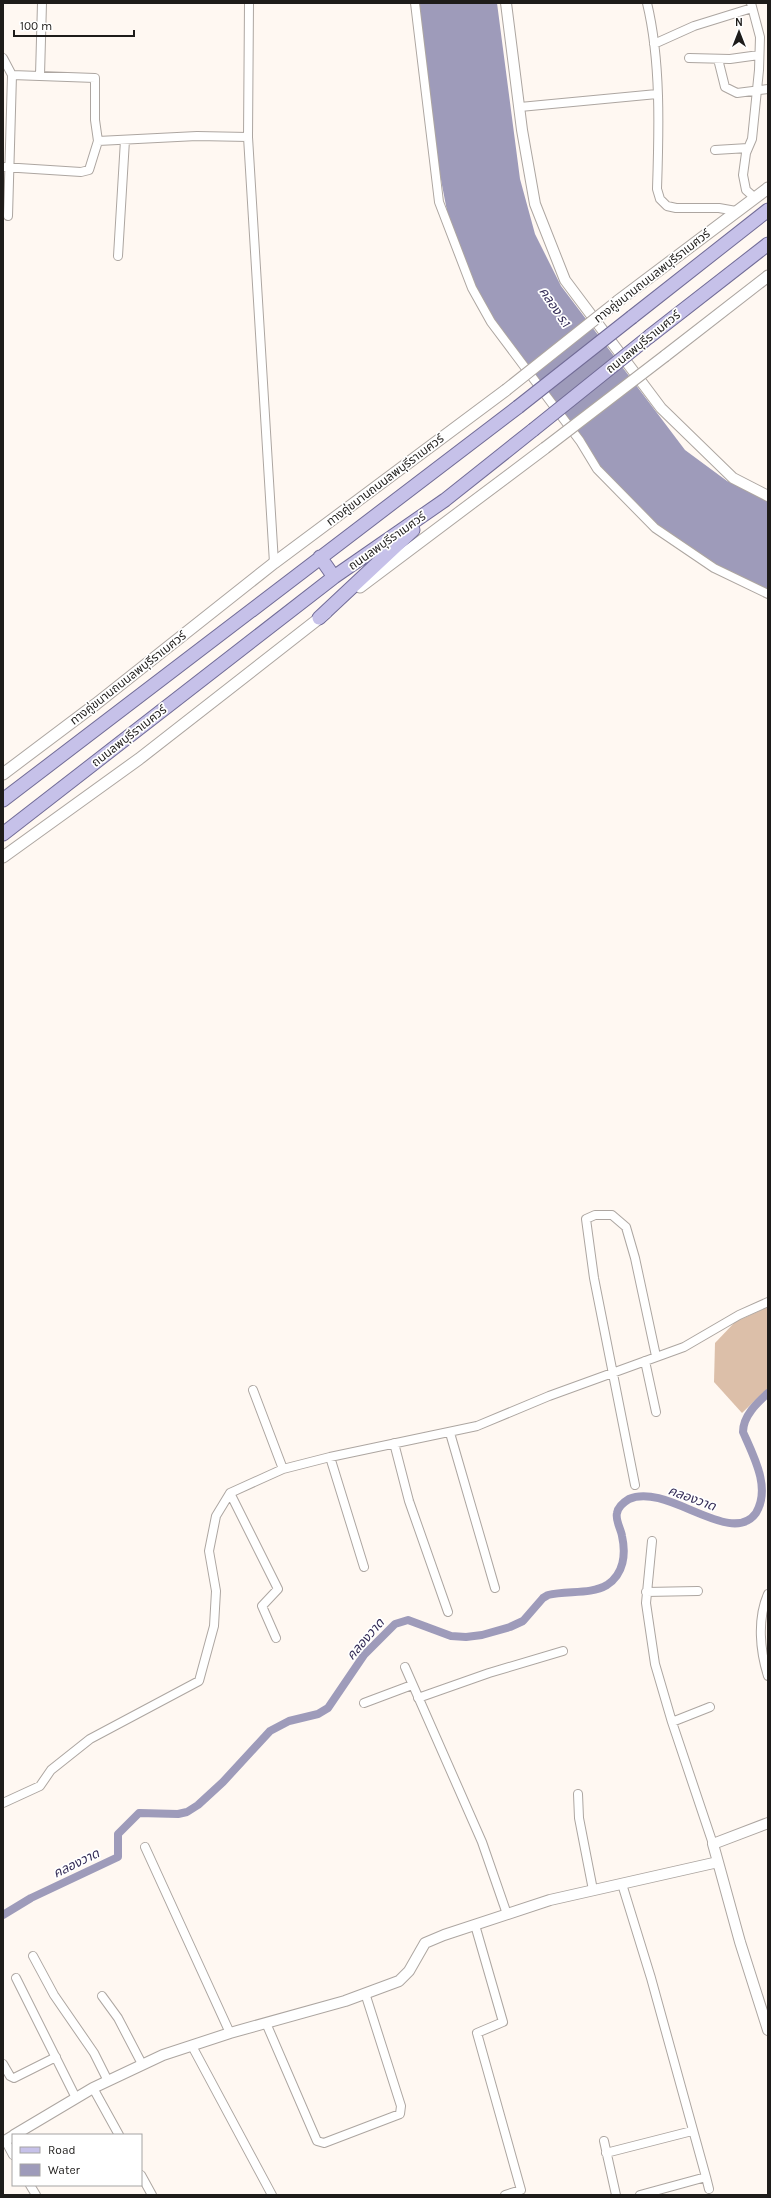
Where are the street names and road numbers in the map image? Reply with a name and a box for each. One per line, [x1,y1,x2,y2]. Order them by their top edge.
street label: ทางคู่ขนานถนนลพบุรีราเมศวร์ [591,226,713,326]
street label: ถนนลพบุรีราเมศวร์ [603,308,683,376]
street label: ทางคู่ขนานถนนลพบุรีราเมศวร์ [324,431,447,529]
street label: ถนนลพบุรีราเมศวร์ [346,509,429,573]
street label: ทางคู่ขนานถนนลพบุรีราเมศวร์ [67,628,189,728]
street label: ถนนลพบุรีราเมศวร์ [89,702,170,770]

